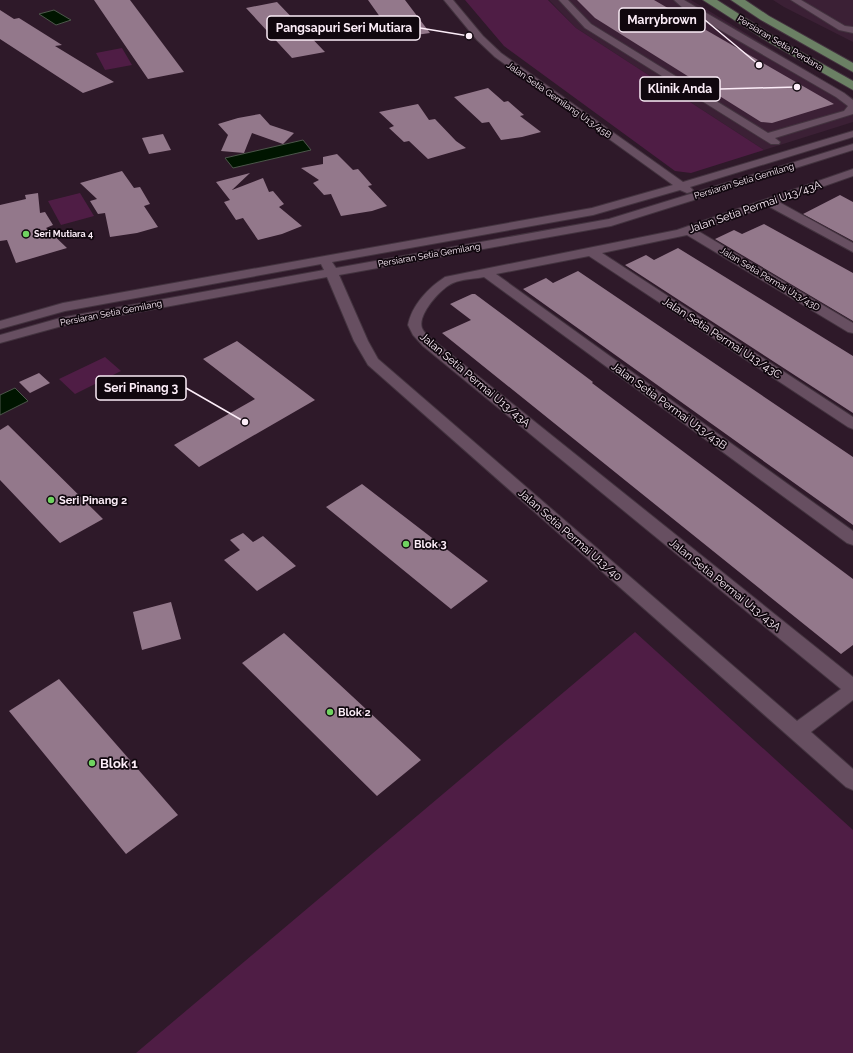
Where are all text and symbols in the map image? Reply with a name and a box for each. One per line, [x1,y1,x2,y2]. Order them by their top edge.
callout: Marrybrown [619,8,705,32]
text: Marrybrown [627,13,697,27]
street label: Persiaran Setia Perdana [735,13,825,73]
callout: Pangsapuri Seri Mutiara [267,16,420,40]
text: Pangsapuri Seri Mutiara [276,21,412,35]
street label: Jalan Setia Gemilang U13/45B [505,60,613,140]
callout: Klinik Anda [640,77,720,101]
text: Klinik Anda [648,82,712,96]
street label: Persiaran Setia Gemilang [693,161,795,201]
street label: Jalan Setia Permai U13/43A [687,178,824,236]
marker: Seri Mutiara 4 [21,229,31,239]
place label: Seri Mutiara 4 [34,229,93,239]
street label: Persiaran Setia Gemilang [377,241,481,269]
street label: Jalan Setia Permai U13/43D [718,245,822,313]
street label: Jalan Setia Permai U13/43C [660,295,784,382]
street label: Persiaran Setia Gemilang [59,298,163,328]
street label: Jalan Setia Permai U13/43A [417,330,533,430]
street label: Jalan Setia Permai U13/43B [609,360,729,452]
callout: Seri Pinang 3 [96,376,186,400]
text: Seri Pinang 3 [104,381,178,395]
street label: Jalan Setia Permai U13/40 [516,486,625,584]
place label: Seri Pinang 2 [59,494,127,507]
marker: Seri Pinang 2 [46,495,56,505]
street label: Jalan Setia Permai U13/43A [667,536,784,634]
place label: Blok 3 [414,538,447,551]
marker: Blok 3 [401,539,411,549]
place label: Blok 2 [338,706,371,719]
marker: Blok 2 [325,707,335,717]
place label: Blok 1 [100,756,138,771]
marker: Blok 1 [87,758,97,768]

